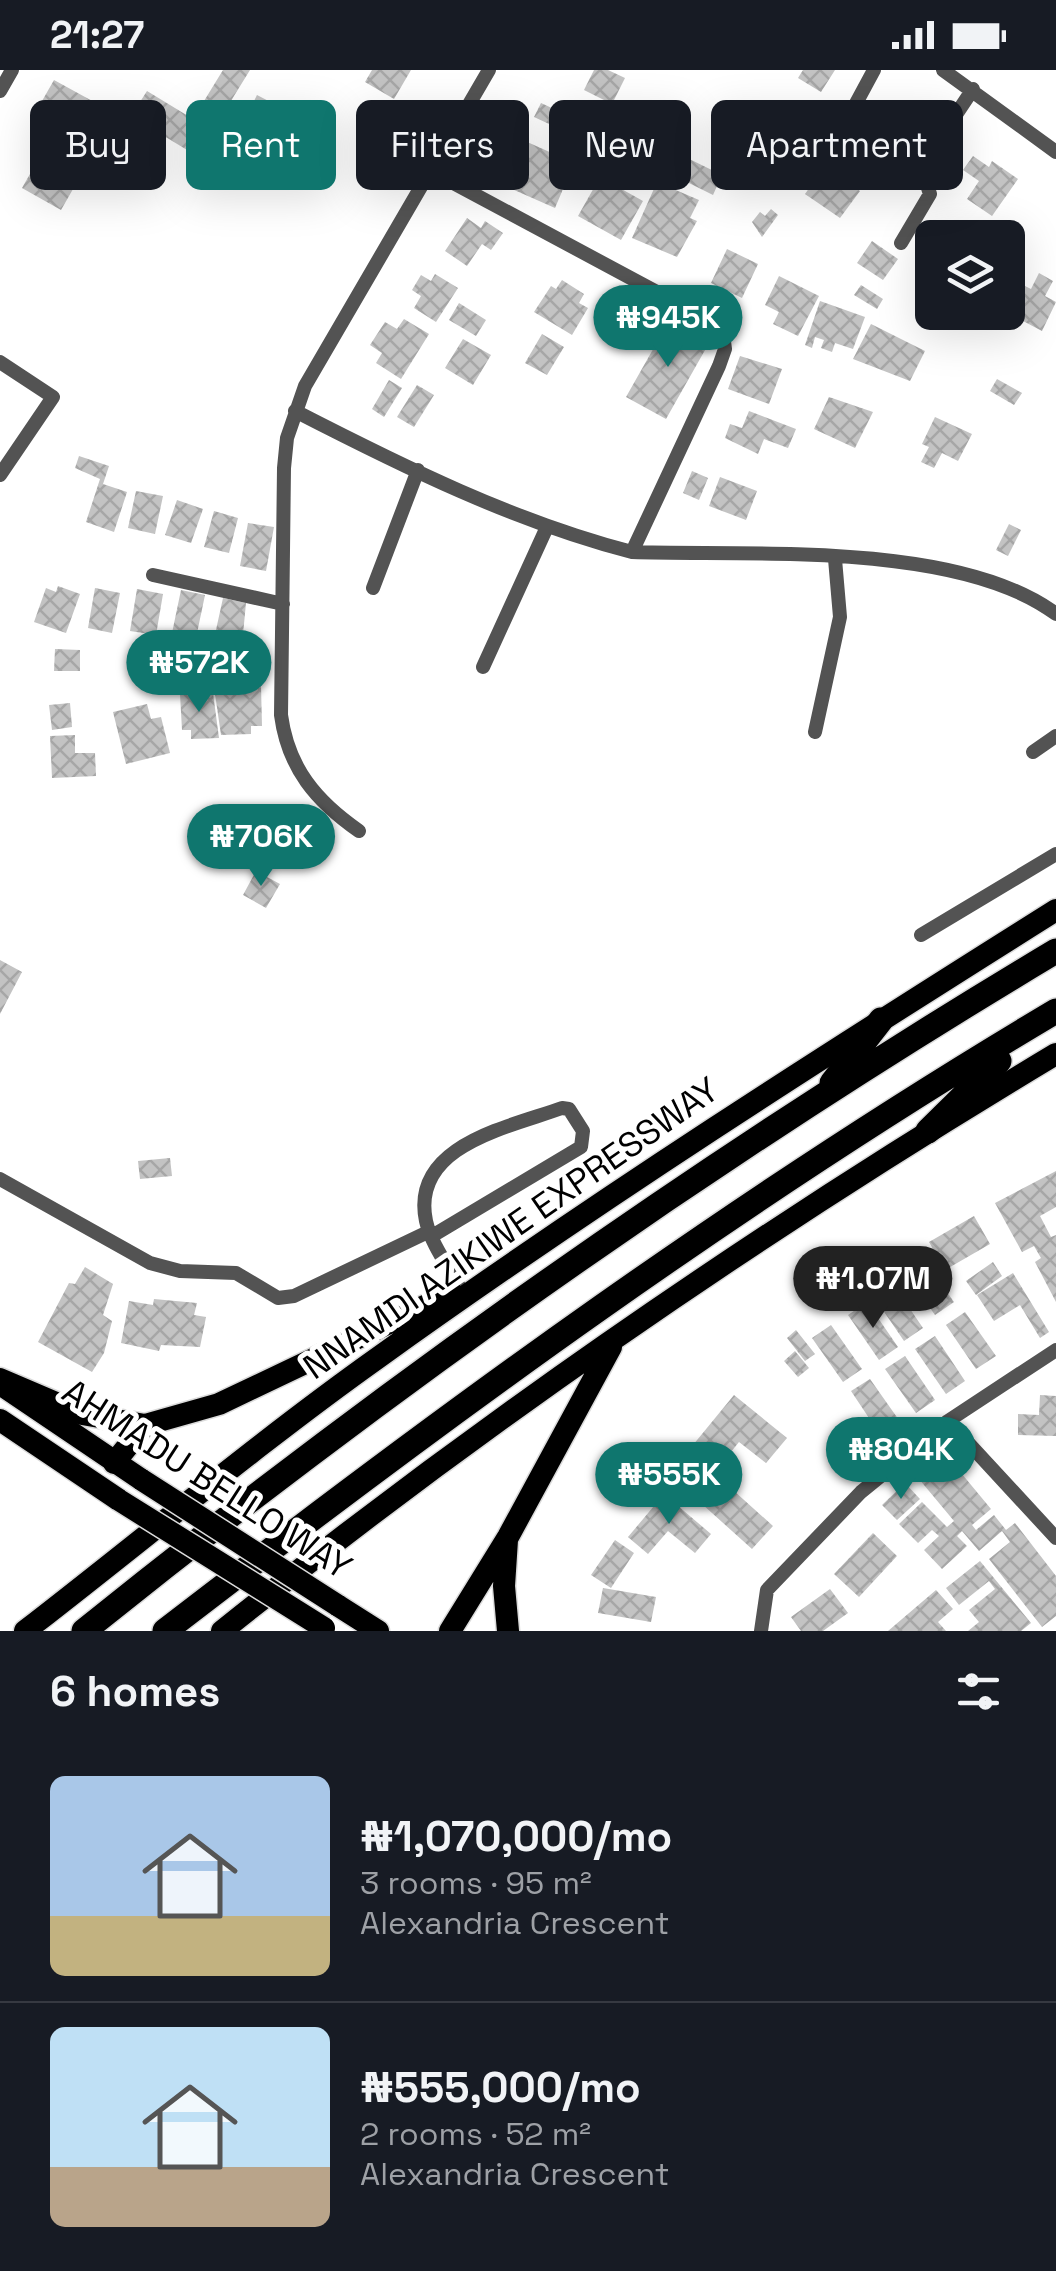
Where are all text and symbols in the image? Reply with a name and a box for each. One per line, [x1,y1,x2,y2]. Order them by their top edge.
text: 21:27 [50,11,144,59]
chip: Buy [30,100,166,190]
chip: Rent [186,100,336,190]
chip: Filters [356,100,529,190]
chip: New [549,100,691,190]
chip: Apartment [711,100,963,190]
map controls [915,220,1025,330]
button: layers [915,220,1025,330]
pin: ₦945K [598,285,738,370]
text: ₦945K [615,297,721,337]
pin: ₦572K [129,630,269,715]
text: ₦572K [148,642,250,682]
pin: ₦706K [191,804,331,889]
text: ₦706K [209,816,313,856]
street label: NNAMDI AZIKIWE EXPRESSWAY [295,1067,727,1389]
pin: ₦1.07M [792,1246,954,1331]
text: ₦1.07M [815,1258,931,1298]
street label: AHMADU BELLO WAY [54,1369,360,1589]
pin: ₦804K [831,1417,971,1502]
text: ₦804K [848,1429,954,1469]
pin: ₦555K [599,1442,739,1527]
text: ₦555K [617,1454,721,1494]
icon: filters [951,1664,1006,1719]
text: 6 homes [50,1665,220,1718]
text: ₦1,070,000/mo [360,1810,672,1863]
icon: home [130,1816,250,1936]
text: 3 rooms · 95 m² [360,1863,592,1903]
text: Alexandria Crescent [360,1903,669,1943]
text: ₦555,000/mo [360,2061,641,2114]
icon: home [130,2067,250,2187]
text: 2 rooms · 52 m² [360,2114,591,2154]
text: Alexandria Crescent [360,2154,669,2194]

